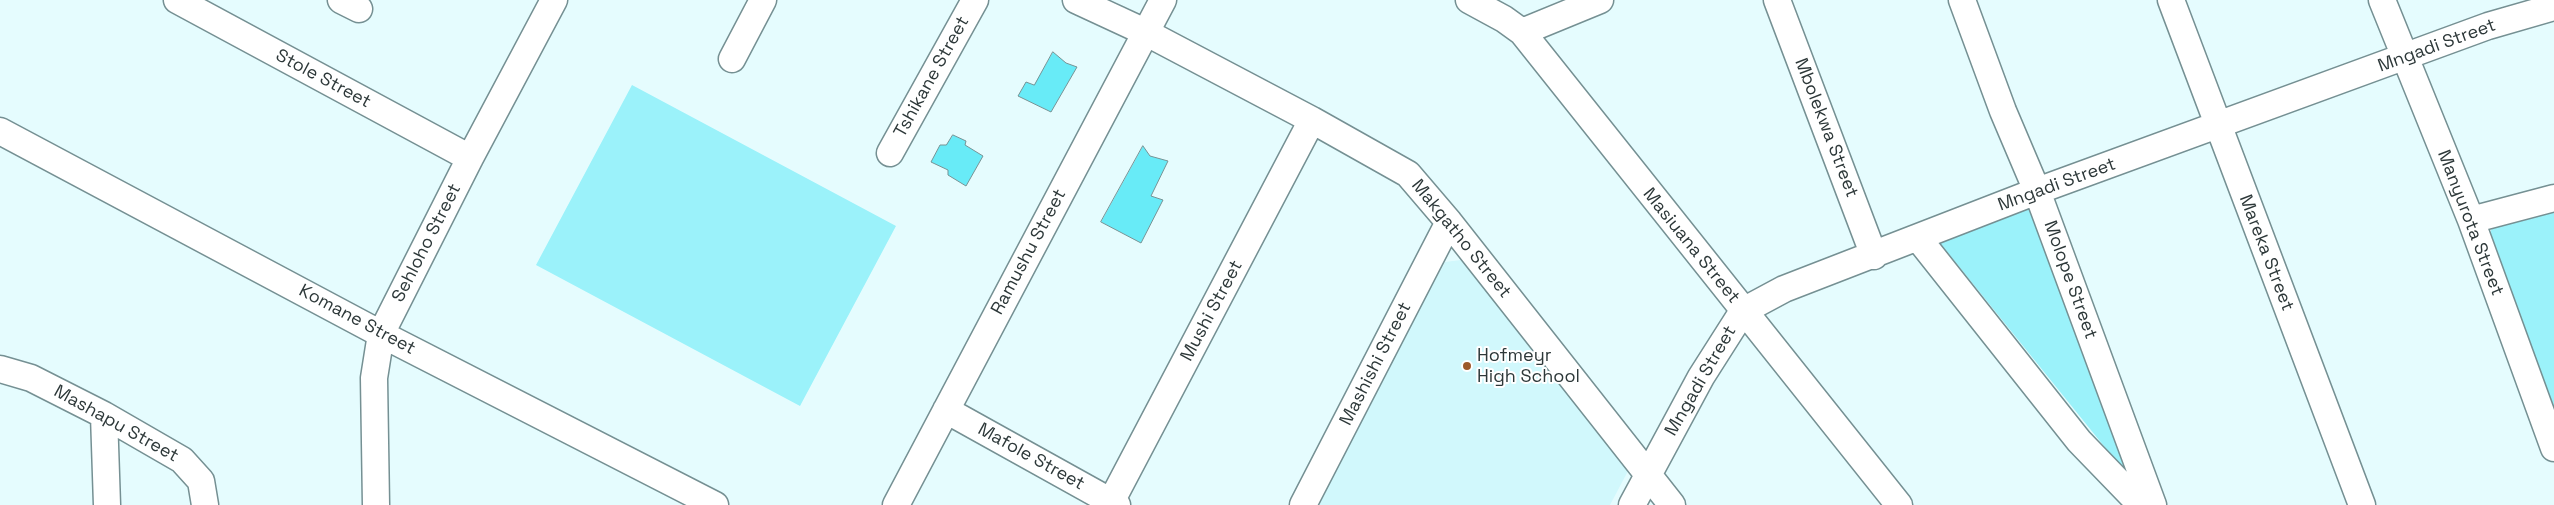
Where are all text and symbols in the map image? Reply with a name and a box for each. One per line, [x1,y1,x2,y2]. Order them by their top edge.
street label: Tshikane Street [890,13,974,141]
street label: Mngadi Street [2375,15,2499,77]
street label: Stole Street [272,45,374,113]
street label: Mbolekwa Street [1790,55,1862,201]
street label: Manyurota Street [2432,147,2508,299]
street label: Mngadi Street [1995,154,2119,216]
street label: Makgatho Street [1406,175,1516,303]
street label: Sehloho Street [388,180,466,306]
street label: Masiuana Street [1638,184,1744,308]
street label: Ramushu Street [987,186,1071,318]
street label: Mareka Street [2234,192,2298,314]
street label: Molope Street [2039,218,2101,342]
street label: Mushi Street [1176,257,1248,365]
street label: Komane Street [295,280,419,360]
street label: Mashishi Street [1336,299,1416,429]
street label: Mngadi Street [1661,322,1741,440]
place label: Hofmeyr High School [1477,345,1580,388]
marker: Hofmeyr High School [1461,360,1473,372]
street label: Mashapu Street [50,381,182,467]
street label: Mafole Street [974,419,1088,495]

